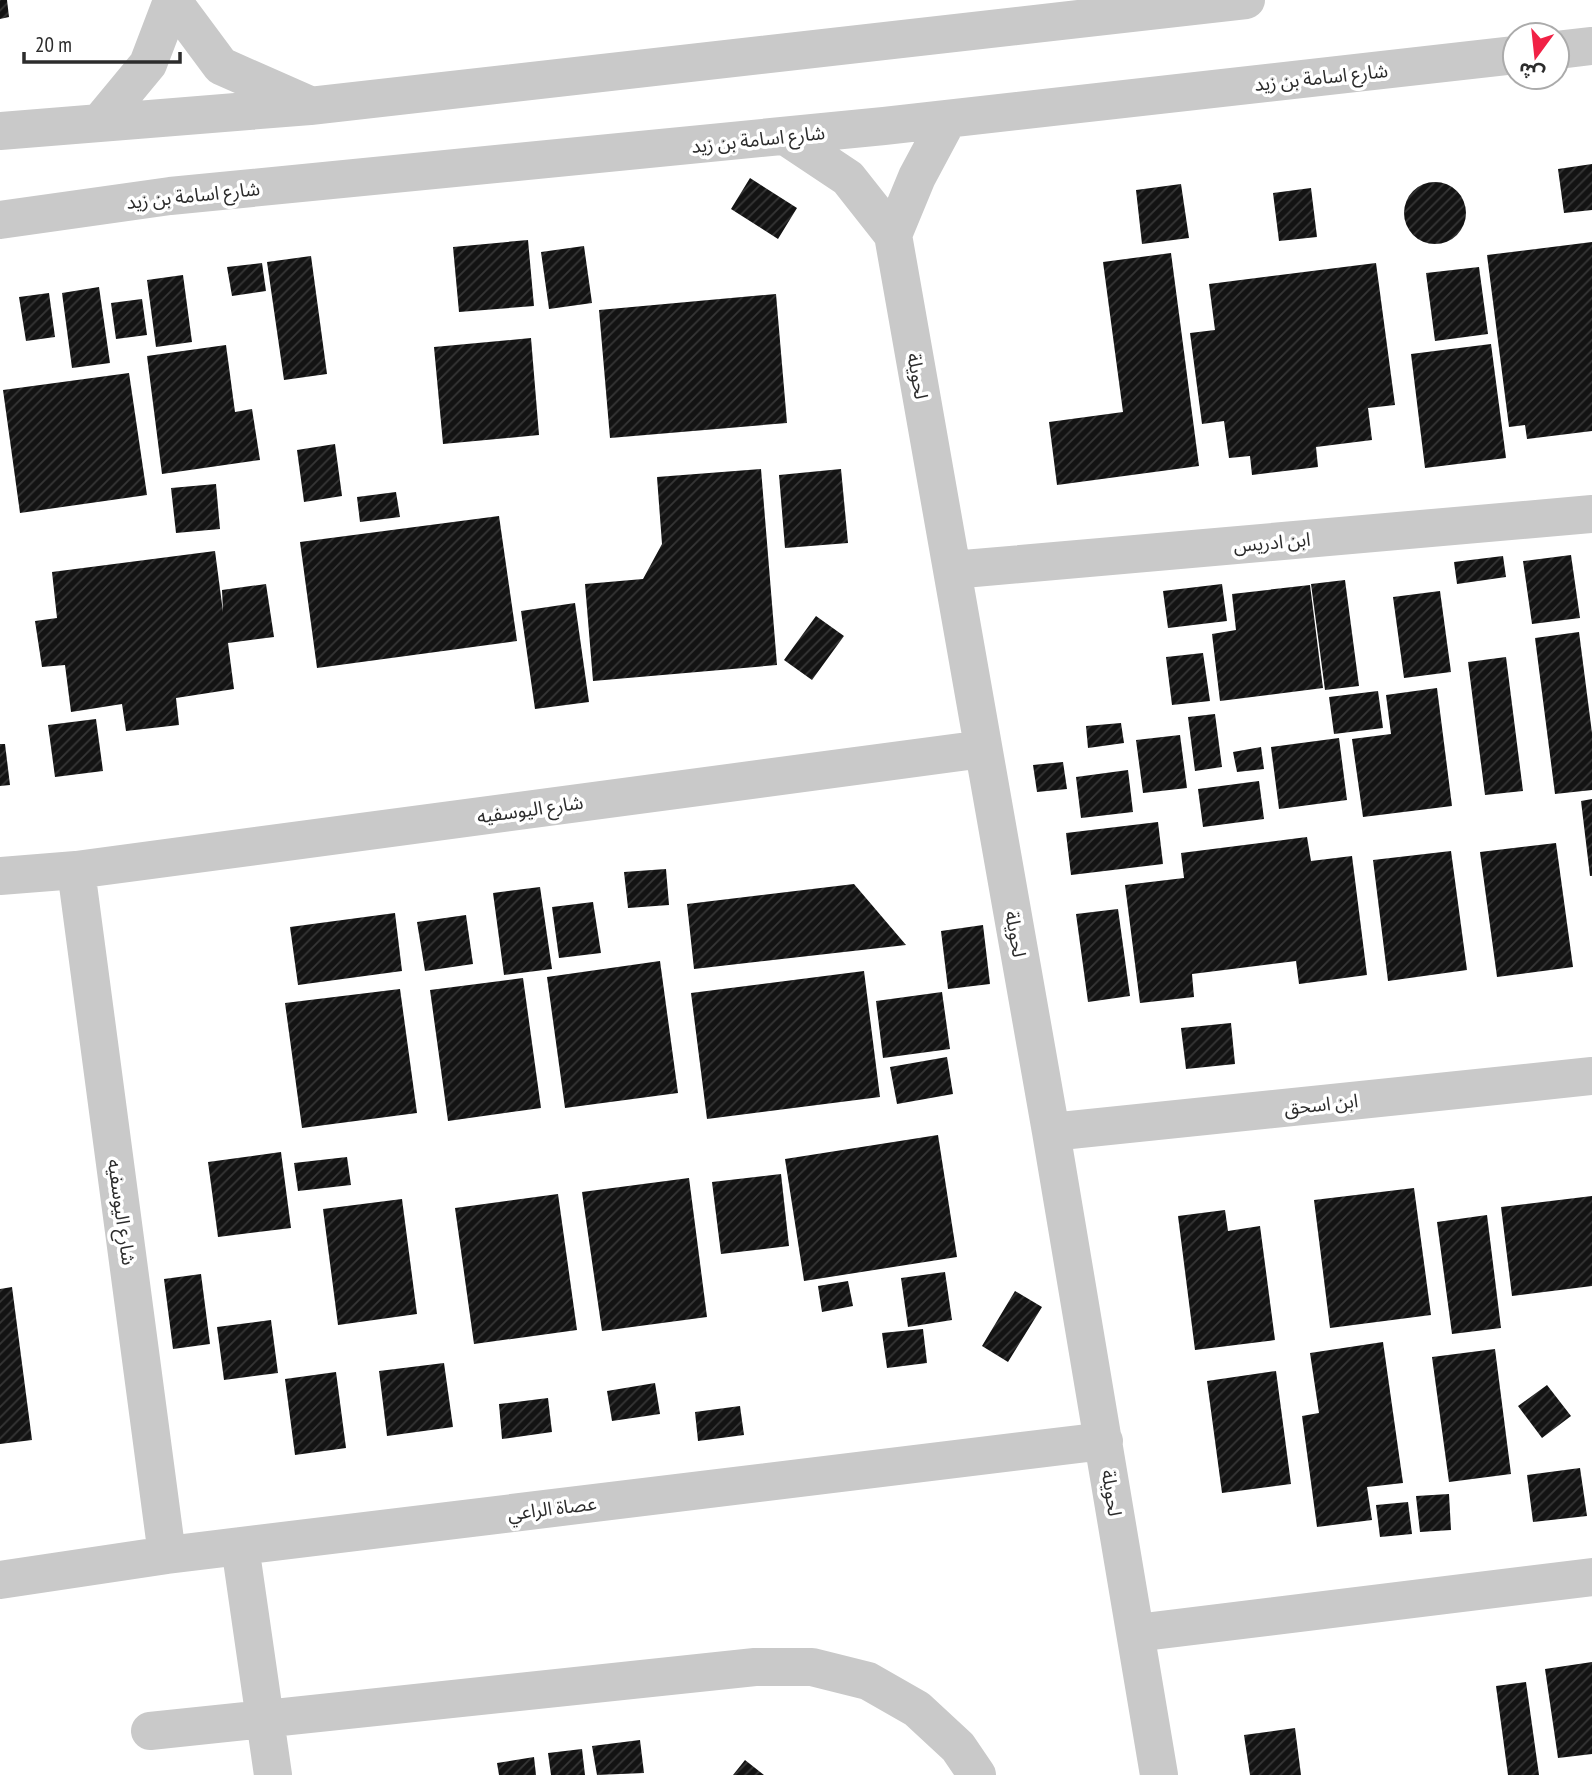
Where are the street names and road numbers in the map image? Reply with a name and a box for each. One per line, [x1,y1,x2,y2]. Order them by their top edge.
street label: شارع اسامة بن زيد [1253,58,1389,98]
street label: شارع اسامة بن زيد [690,120,826,160]
street label: شارع اسامة بن زيد [125,176,261,216]
street label: لحويلة [902,351,934,401]
street label: ابن ادريس [1232,527,1312,557]
street label: شارع اليوسفيه [475,790,585,830]
street label: لحويلة [1000,909,1032,959]
street label: ابن اسحق [1283,1088,1359,1120]
street label: شارع اليوسفيه [101,1157,141,1267]
street label: لحويلة [1096,1468,1128,1518]
street label: عصاة الراعي [506,1491,598,1529]

